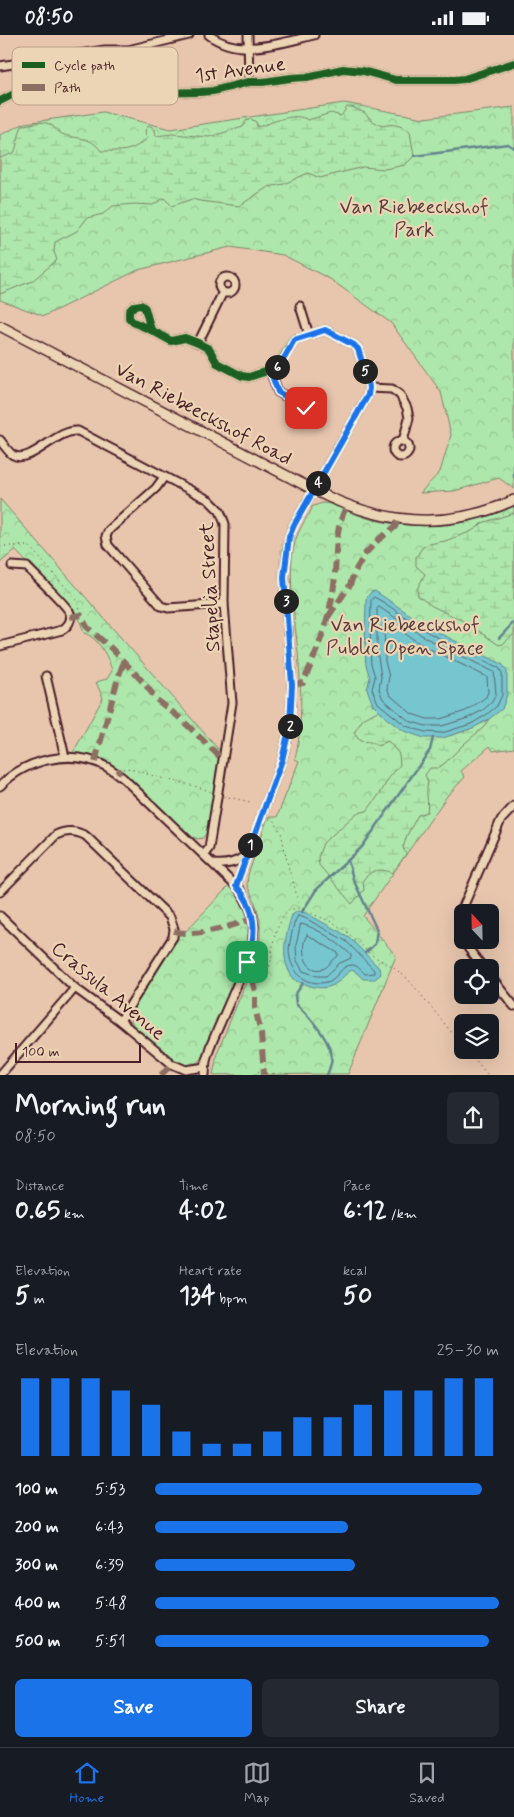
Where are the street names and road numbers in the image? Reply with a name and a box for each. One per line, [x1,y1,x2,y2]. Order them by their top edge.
street label: 1st Avenue [193,51,287,90]
street label: Van Riebeeckshof Road [110,356,296,472]
street label: Stapelia Street [194,521,227,653]
street label: Crassula Avenue [45,935,171,1047]

